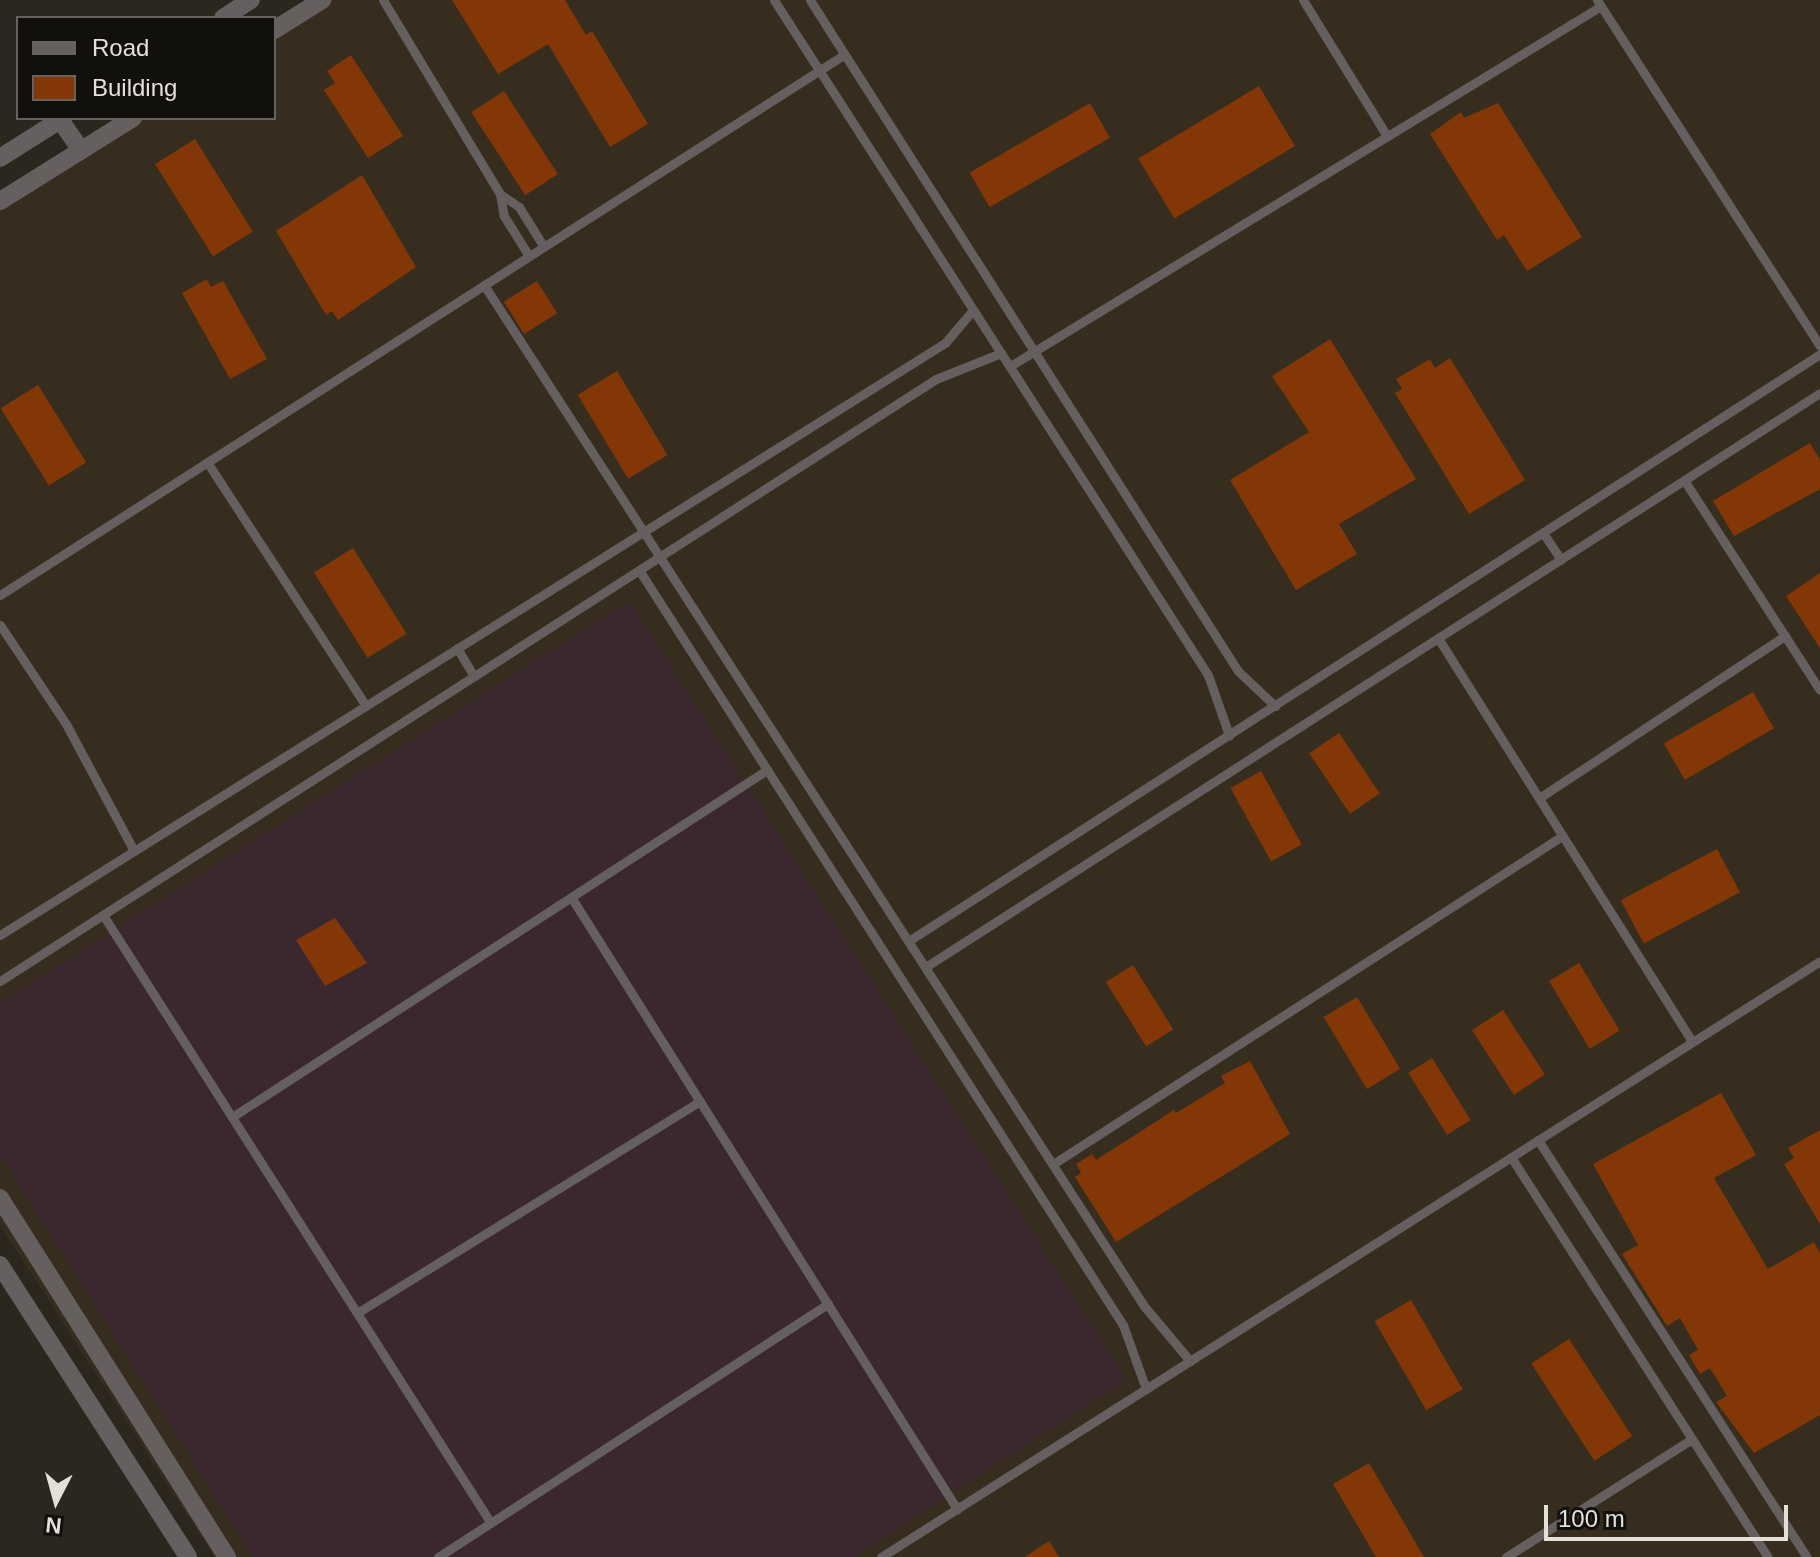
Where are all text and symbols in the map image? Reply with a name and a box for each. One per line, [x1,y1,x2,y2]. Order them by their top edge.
legend [16,16,276,120]
text: Road [92,34,149,61]
text: Building [92,74,177,101]
north arrow [16,1461,96,1541]
scale bar [1548,1489,1792,1539]
text: 100 m [1558,1505,1625,1532]
text: N [44,1512,63,1539]

